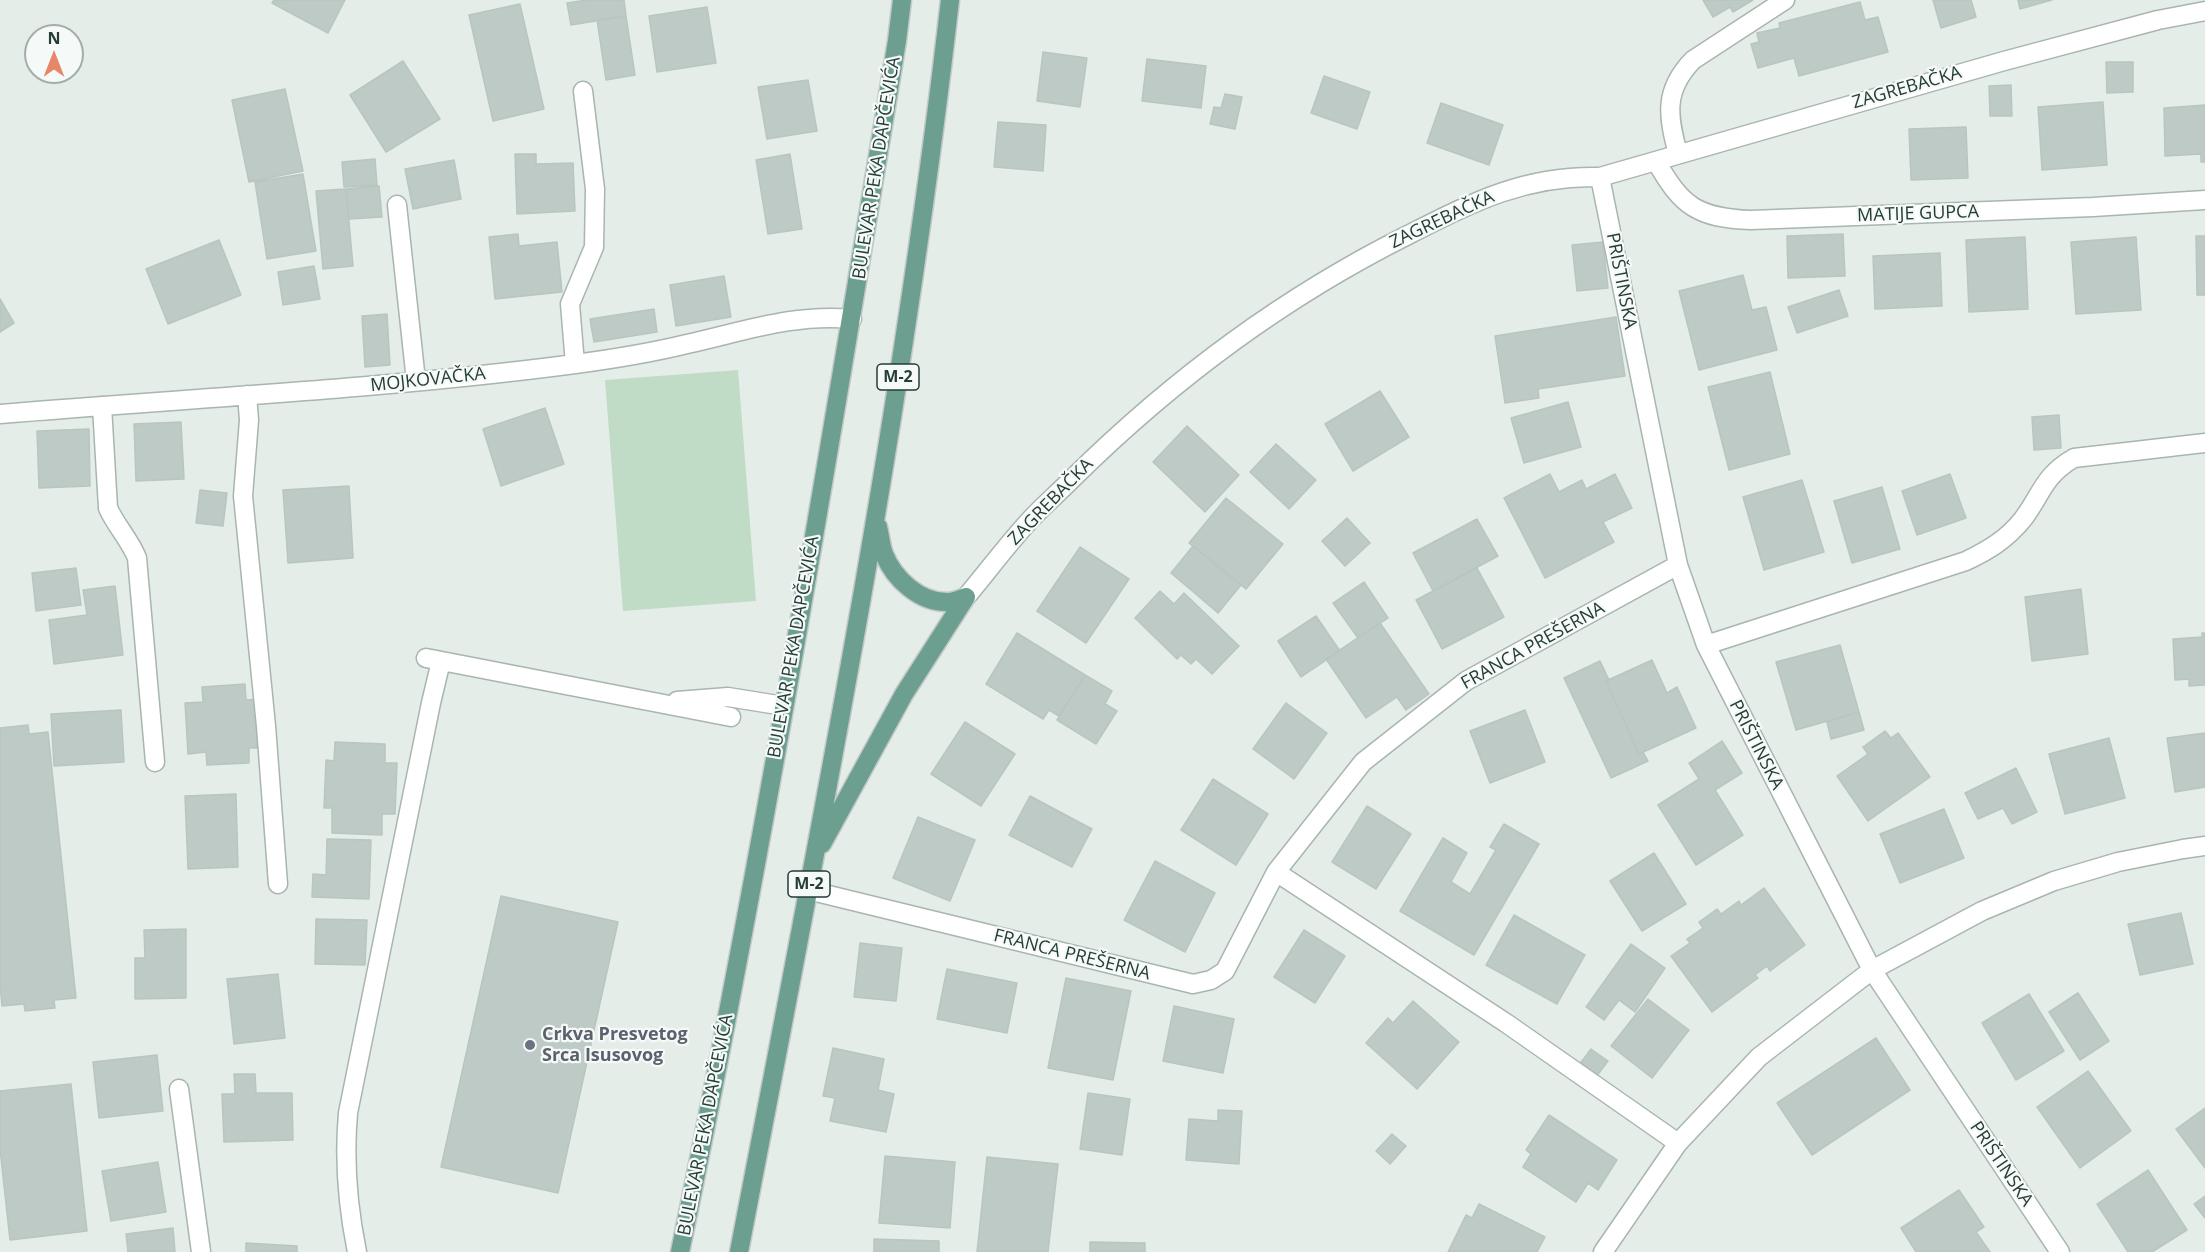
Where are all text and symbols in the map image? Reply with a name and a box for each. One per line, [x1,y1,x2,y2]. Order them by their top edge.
north arrow [24,24,84,84]
text: N [47,27,61,49]
street label: BULEVAR PEKA DAPČEVIĆA [849,55,905,281]
street label: ZAGREBAČKA [1850,62,1964,114]
street label: ZAGREBAČKA [1386,186,1498,254]
street label: MATIJE GUPCA [1857,201,1979,227]
street label: PRIŠTINSKA [1601,231,1641,331]
street label: MOJKOVAČKA [369,363,487,397]
road number: M-2 [877,364,919,390]
street label: ZAGREBAČKA [1004,454,1098,550]
street label: BULEVAR PEKA DAPČEVIĆA [764,534,824,760]
street label: FRANCA PREŠERNA [1458,598,1608,694]
street label: PRIŠTINSKA [1724,697,1788,793]
road number: M-2 [788,871,830,897]
street label: FRANCA PREŠERNA [991,925,1153,985]
street label: BULEVAR PEKA DAPČEVIĆA [674,1012,738,1238]
place label: Crkva Presvetog Srca Isusovog [542,1024,688,1066]
marker: Crkva Presvetog Srca Isusovog [523,1038,537,1052]
street label: PRIŠTINSKA [1965,1118,2037,1210]

